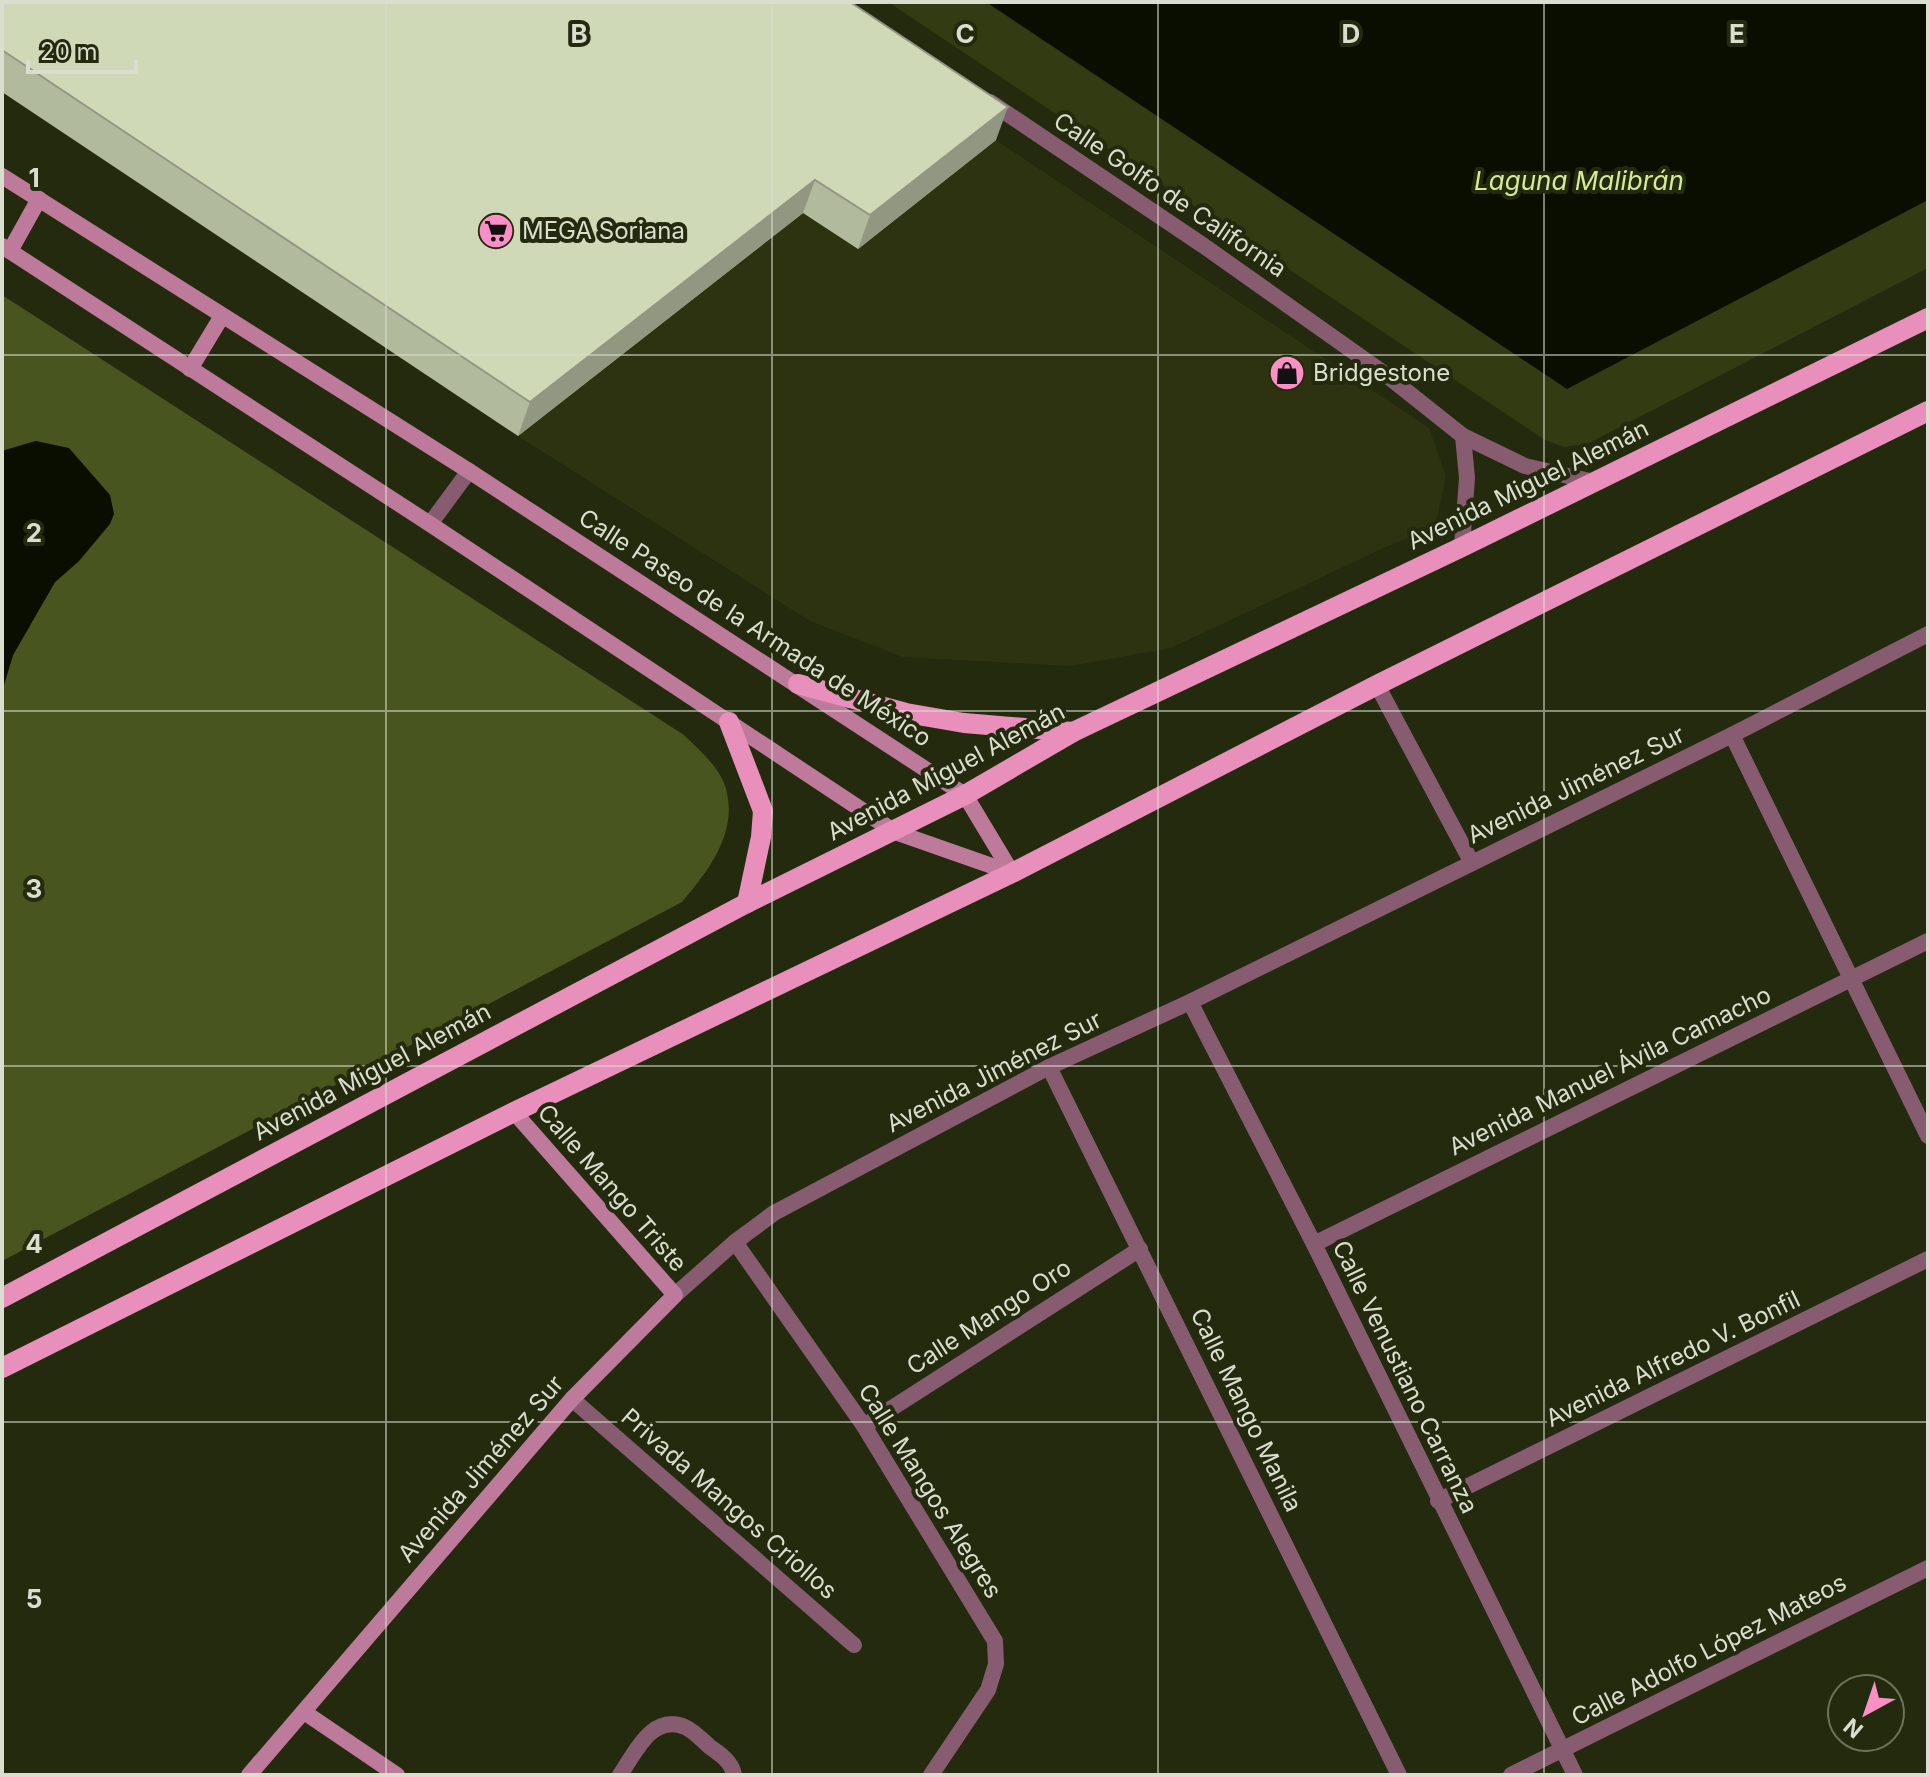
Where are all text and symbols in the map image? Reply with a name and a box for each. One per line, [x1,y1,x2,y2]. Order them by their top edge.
text: B [570,18,588,49]
text: C [955,18,975,49]
text: D [1342,18,1360,49]
text: E [1729,18,1745,49]
scale bar [28,24,136,74]
text: 20 m [40,37,98,66]
street label: Calle Golfo de California [1048,106,1292,283]
text: 1 [28,162,40,193]
water label: Laguna Malibrán [1474,165,1684,196]
supermarket icon: MEGA Soriana [477,212,515,250]
place label: MEGA Soriana [522,216,685,245]
shop icon: Bridgestone [1268,354,1306,392]
place label: Bridgestone [1313,358,1450,387]
street label: Avenida Miguel Alemán [1402,413,1653,556]
street label: Calle Paseo de la Armada de México [574,503,937,753]
text: 2 [26,517,42,548]
street label: Avenida Miguel Alemán [822,697,1070,847]
street label: Avenida Jiménez Sur [1463,719,1689,850]
text: 3 [26,873,42,904]
street label: Avenida Manuel Ávila Camacho [1443,979,1776,1161]
street label: Avenida Miguel Alemán [248,997,496,1147]
street label: Avenida Jiménez Sur [881,1005,1106,1138]
street label: Calle Mango Triste [532,1098,693,1277]
text: 4 [25,1228,43,1259]
street label: Calle Venustiano Carranza [1327,1236,1484,1518]
street label: Calle Mango Oro [901,1253,1076,1380]
street label: Avenida Alfredo V. Bonfil [1541,1284,1805,1433]
street label: Calle Mango Manila [1185,1303,1308,1516]
street label: Avenida Jiménez Sur [392,1369,570,1568]
street label: Calle Mangos Alegres [853,1378,1008,1603]
street label: Privada Mangos Criollos [616,1402,843,1605]
street label: Calle Adolfo López Mateos [1567,1568,1851,1732]
text: 5 [26,1583,42,1614]
north arrow [1826,1673,1906,1753]
text: N [1838,1713,1868,1744]

